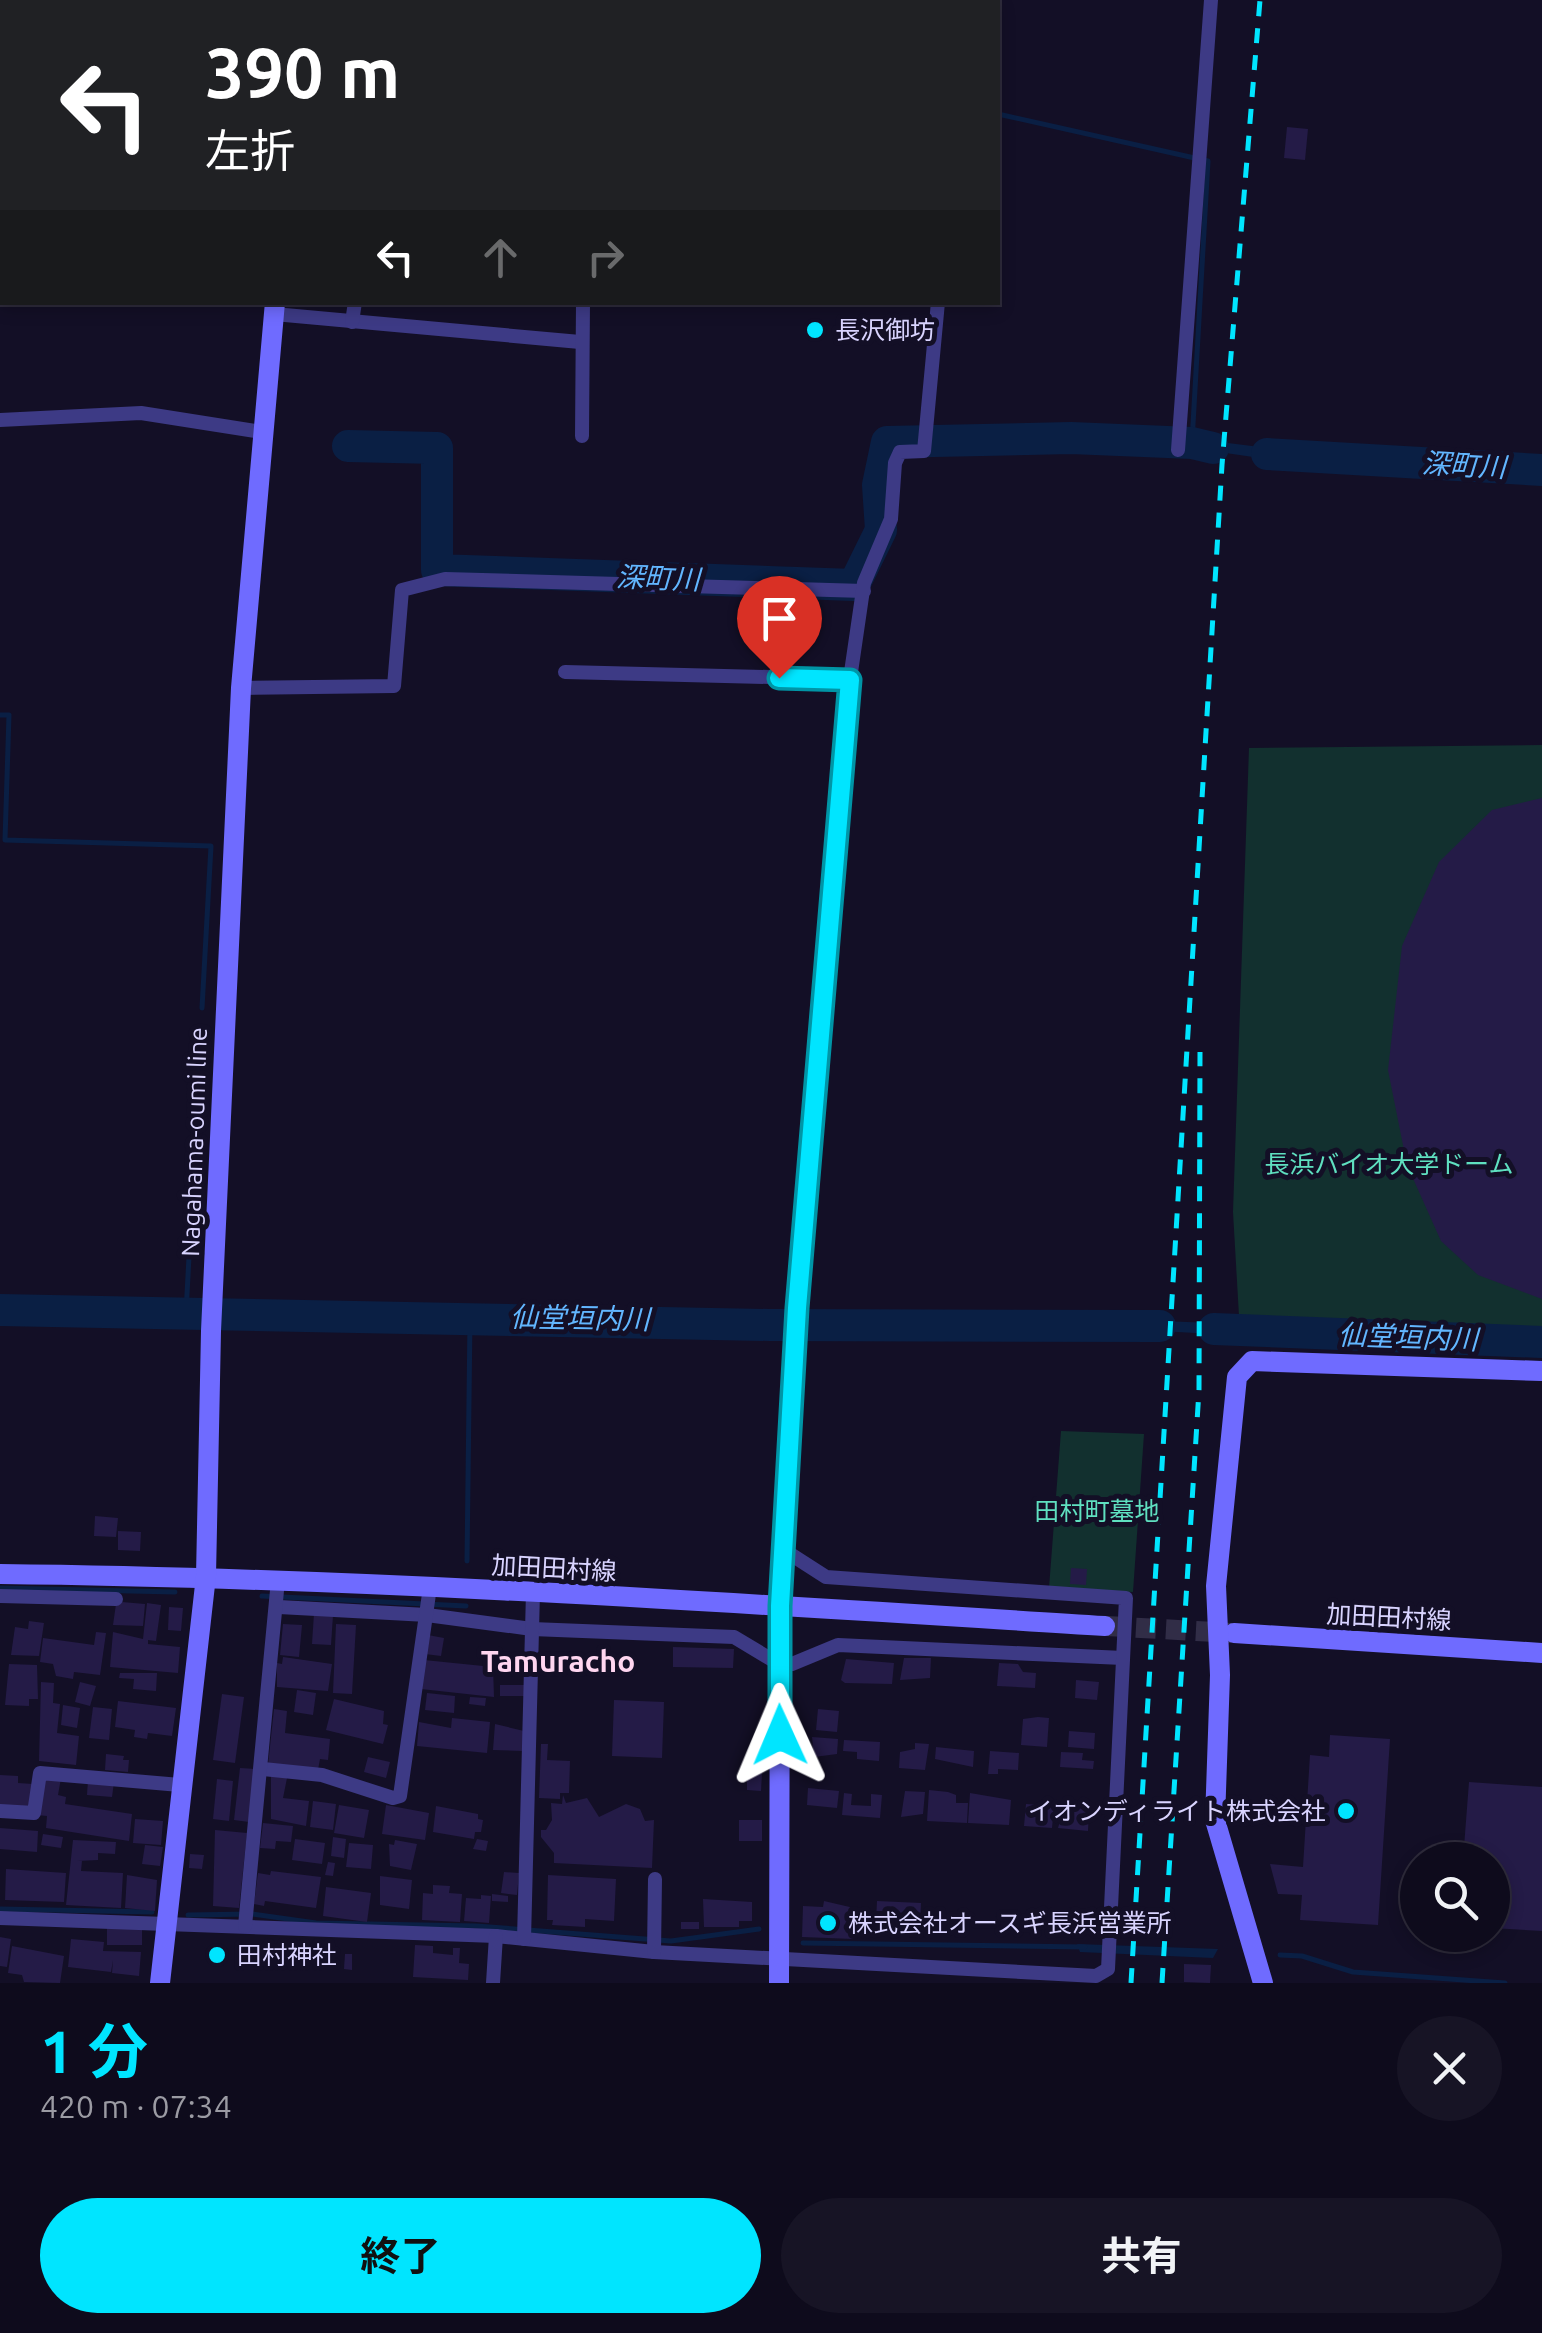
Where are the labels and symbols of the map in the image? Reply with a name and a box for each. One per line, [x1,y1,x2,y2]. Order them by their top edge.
place label: 長沢御坊 [835,316,935,344]
marker: 長沢御坊 [804,319,826,341]
water label: 深町川 [1421,447,1510,482]
water label: 深町川 [615,561,704,595]
pin [737,576,822,679]
street label: Nagahama-oumi line [176,1027,212,1257]
park label: 長浜バイオ大学ドーム [1264,1150,1514,1178]
water label: 仙堂垣内川 [510,1301,653,1334]
water label: 仙堂垣内川 [1338,1319,1482,1355]
park label: 田村町墓地 [1034,1497,1160,1525]
street label: 加田田村線 [491,1551,617,1585]
street label: 加田田村線 [1326,1600,1452,1634]
district label: Tamuracho [481,1644,635,1678]
position arrow [728,1683,832,1787]
place label: イオンディライト株式会社 [1028,1797,1326,1825]
marker: イオンディライト株式会社 [1335,1800,1357,1822]
place label: 株式会社オースギ長浜営業所 [848,1909,1172,1937]
marker: 株式会社オースギ長浜営業所 [817,1912,839,1934]
place label: 田村神社 [237,1941,337,1969]
marker: 田村神社 [206,1944,228,1966]

